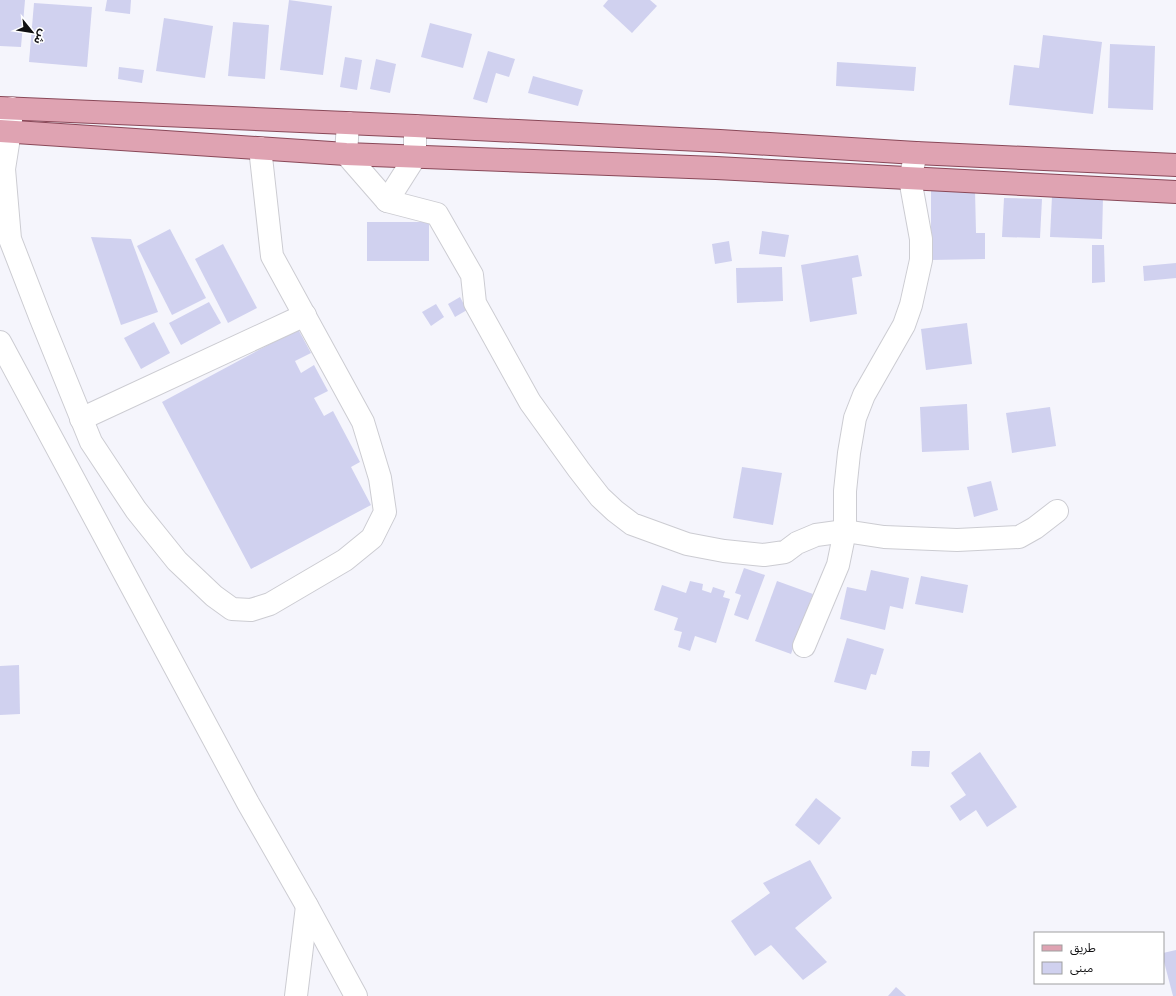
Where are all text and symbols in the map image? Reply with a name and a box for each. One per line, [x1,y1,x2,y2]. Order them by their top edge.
north arrow [12,12,52,52]
text: ش [31,27,50,47]
legend [1034,932,1164,984]
text: طريق [1070,940,1096,956]
text: مبنى [1070,960,1093,975]

